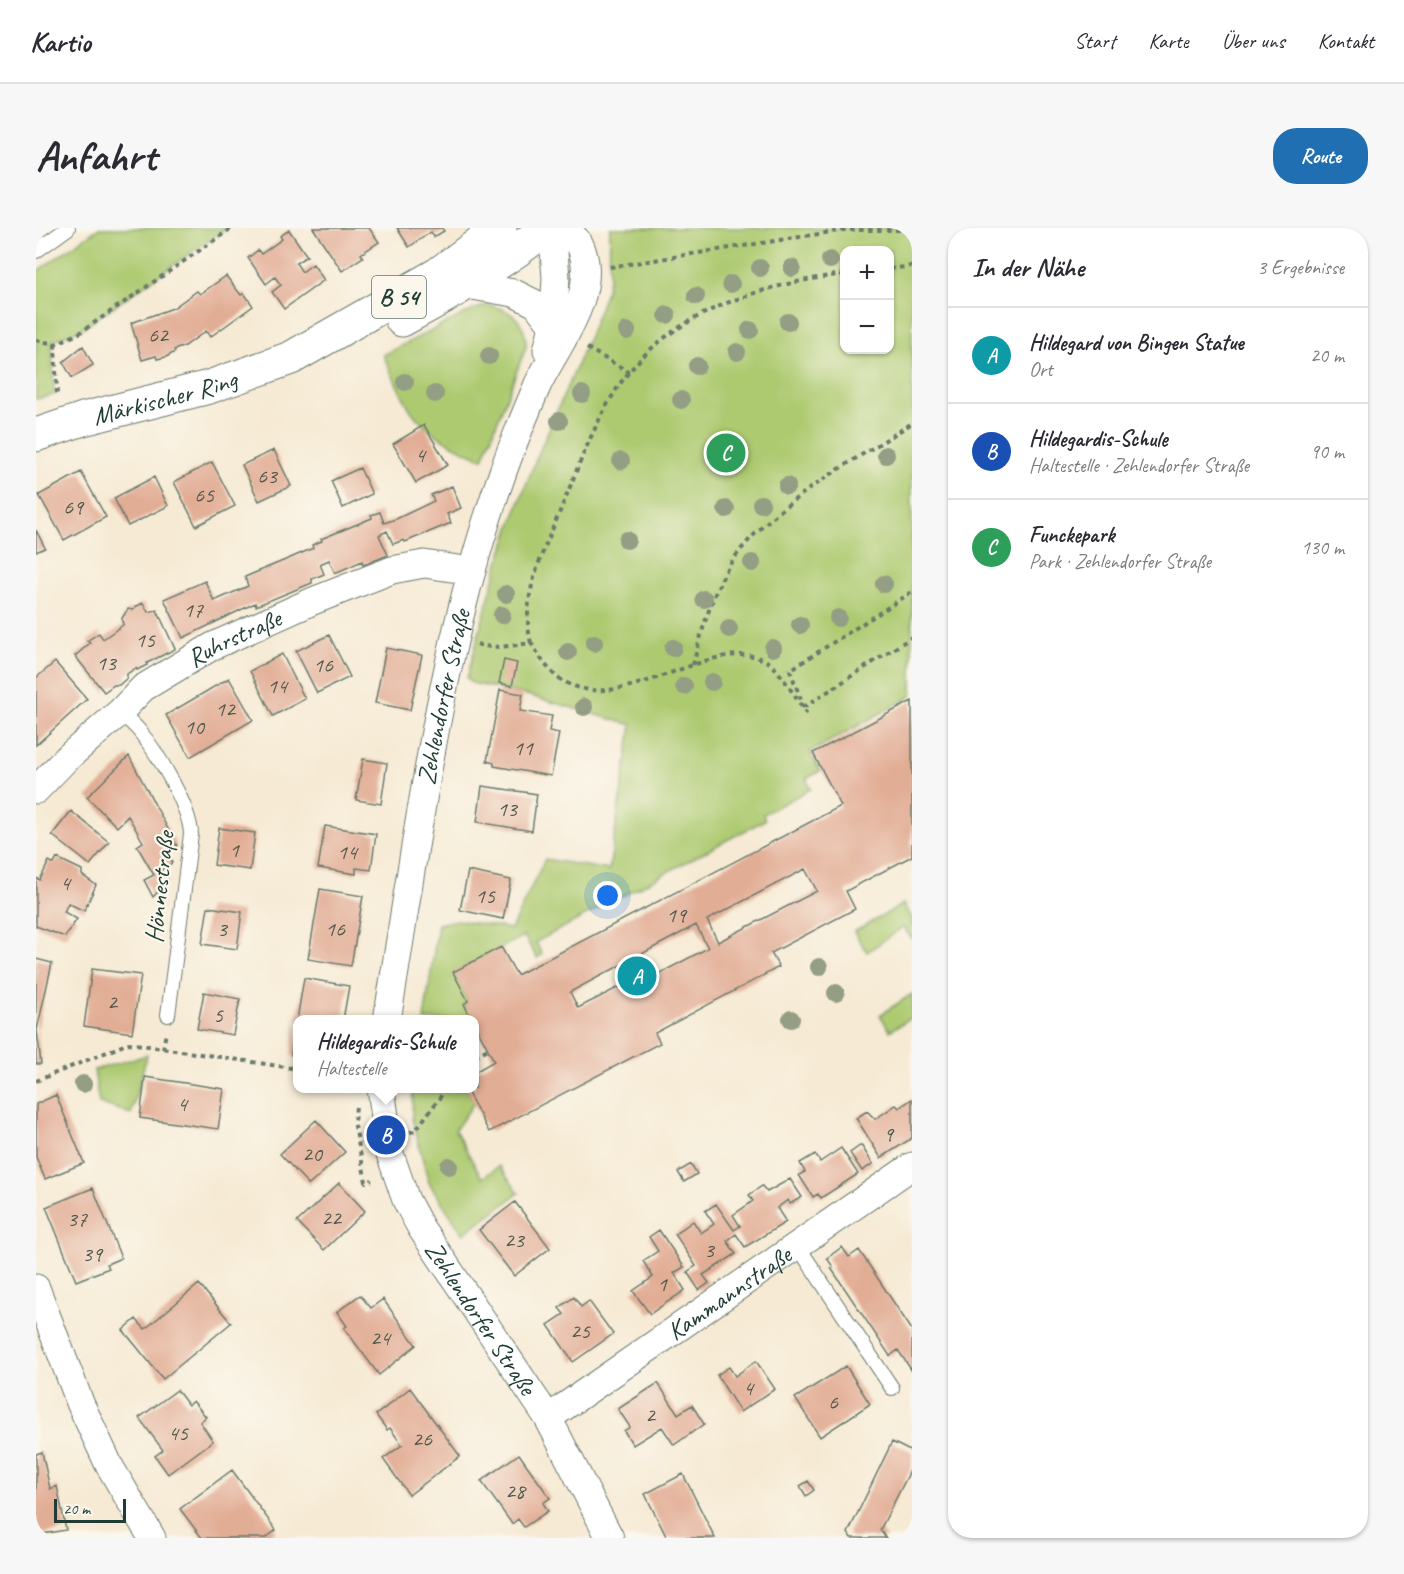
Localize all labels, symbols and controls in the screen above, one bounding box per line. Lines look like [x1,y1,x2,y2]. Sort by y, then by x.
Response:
text: Kartio [30,24,91,59]
text: Start [1074,28,1115,54]
text: Karte [1148,28,1189,54]
text: Über uns [1222,28,1285,54]
text: Kontakt [1318,28,1374,54]
button: Route [1273,128,1368,184]
text: Anfahrt [36,130,156,183]
map controls [840,246,894,354]
button: + [840,246,894,300]
text: In der Nähe [972,251,1084,284]
text: 3 Ergebnisse [1257,255,1344,280]
road number: B 54 [372,276,426,318]
button: − [840,300,894,354]
house number: 62 [148,321,170,349]
text: Hildegard von Bingen Statue [1029,329,1244,357]
text: A [986,343,997,368]
text: 20 m [1310,343,1344,368]
text: Ort [1029,357,1053,382]
street label: Märkischer Ring [89,362,243,433]
text: Hildegardis-Schule [1029,425,1168,453]
pin: C [706,430,746,476]
text: B [986,439,997,464]
text: 90 m [1310,439,1344,464]
house number: 4 [415,441,427,469]
text: Haltestelle · Zehlendorfer Straße [1029,453,1249,478]
house number: 63 [257,462,279,490]
house number: 65 [194,481,215,509]
house number: 69 [63,493,85,521]
text: Funckepark [1029,521,1114,549]
text: C [987,535,996,560]
text: 130 m [1301,535,1344,560]
text: Park · Zehlendorfer Straße [1029,549,1211,574]
house number: 17 [183,596,204,624]
street label: Ruhrstraße [181,601,288,675]
street label: Zehlendorfer Straße [410,604,479,787]
house number: 15 [135,626,156,654]
house number: 13 [96,649,118,677]
house number: 16 [313,651,334,679]
house number: 14 [267,672,289,700]
house number: 12 [215,695,237,723]
house number: 10 [184,713,206,741]
house number: 11 [513,734,534,762]
house number: 13 [497,795,519,823]
street label: Hönnestraße [137,827,182,944]
house number: 1 [229,836,240,864]
house number: 14 [337,838,359,866]
house number: 4 [60,869,72,897]
your location [593,881,622,910]
house number: 15 [475,882,496,910]
house number: 19 [666,901,688,929]
house number: 3 [217,915,229,943]
house number: 16 [325,915,346,943]
pin: A [618,954,656,999]
house number: 2 [107,988,119,1016]
house number: 5 [213,1001,224,1029]
popup [293,1015,479,1093]
text: Hildegardis-Schule [317,1028,455,1056]
text: Haltestelle [317,1056,386,1081]
house number: 4 [177,1090,189,1118]
pin: B [366,1112,406,1158]
house number: 9 [883,1120,895,1148]
house number: 20 [302,1140,324,1168]
house number: 22 [321,1204,343,1232]
house number: 37 [67,1205,88,1233]
house number: 23 [504,1226,526,1254]
street label: Zehlendorfer Straße [417,1235,545,1403]
house number: 3 [704,1236,716,1264]
street label: Kammannstraße [661,1237,800,1348]
house number: 39 [82,1240,104,1268]
house number: 1 [657,1270,668,1298]
house number: 25 [570,1317,591,1345]
house number: 24 [370,1324,392,1352]
house number: 4 [743,1374,755,1402]
house number: 6 [828,1388,839,1416]
house number: 2 [645,1401,657,1429]
house number: 45 [168,1419,189,1447]
house number: 26 [412,1425,433,1453]
house number: 28 [505,1477,527,1505]
scale bar [54,1496,126,1524]
text: 20 m [63,1499,90,1519]

